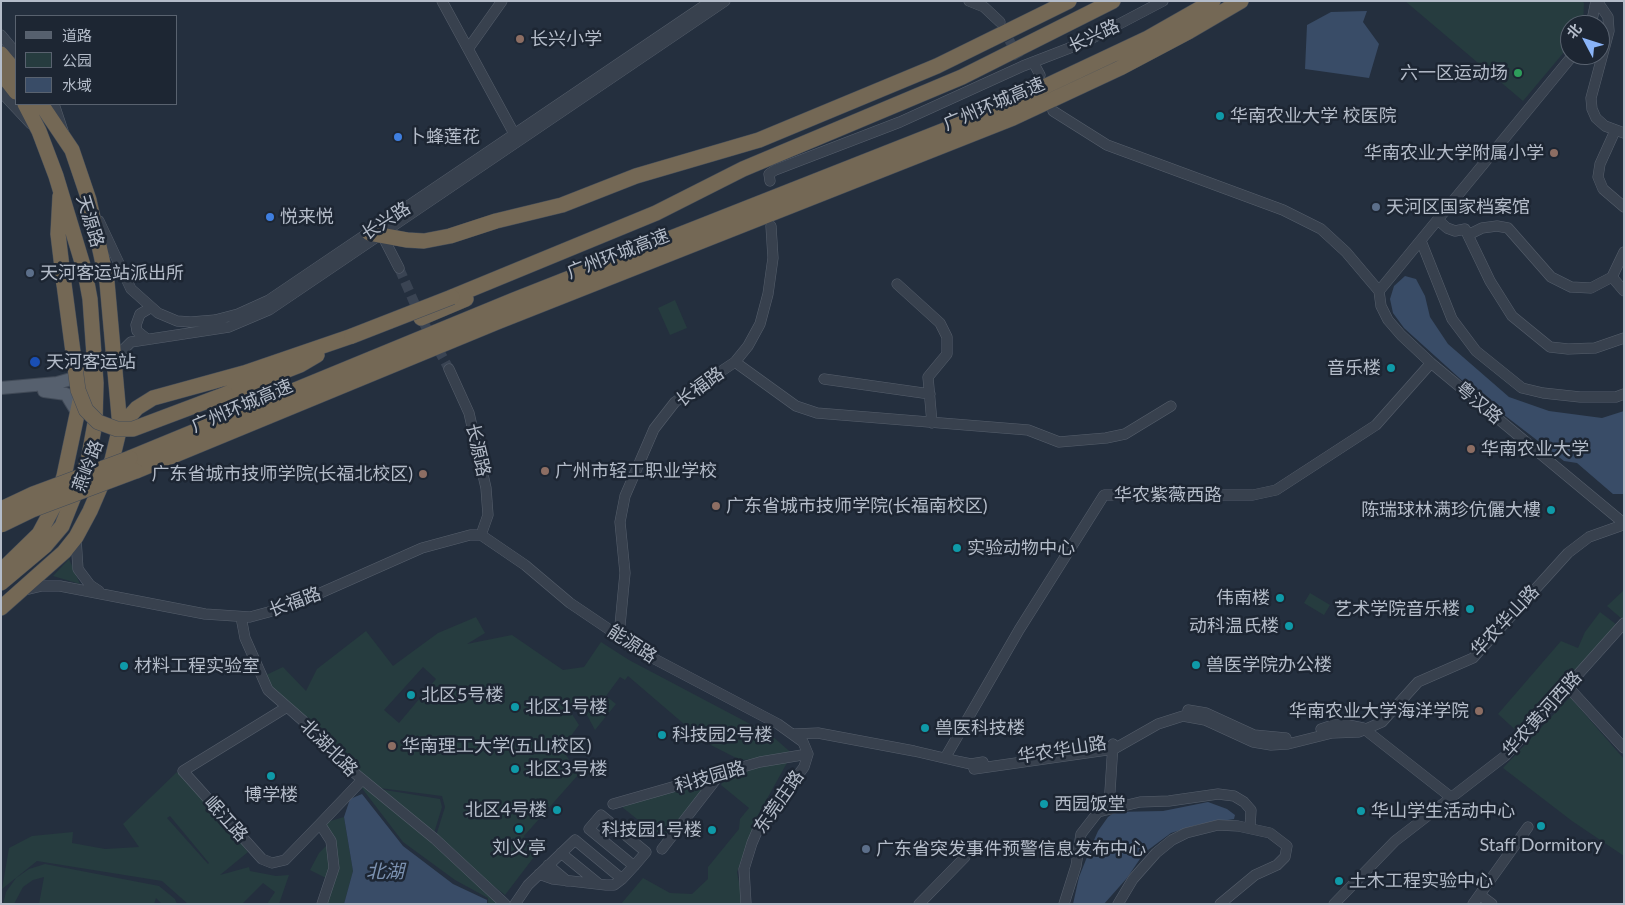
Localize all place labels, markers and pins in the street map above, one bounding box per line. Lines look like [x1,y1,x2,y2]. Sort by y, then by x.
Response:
place label: 长兴小学 [530,28,602,50]
marker: 长兴小学 [514,33,526,45]
place label: 六一区运动场 [1400,62,1508,84]
marker: 六一区运动场 [1512,67,1524,79]
place label: 华南农业大学 校医院 [1230,105,1397,127]
marker: 华南农业大学 校医院 [1214,110,1226,122]
place label: 卜蜂莲花 [408,126,480,148]
marker: 卜蜂莲花 [392,131,404,143]
place label: 华南农业大学附属小学 [1364,142,1544,164]
marker: 华南农业大学附属小学 [1548,147,1560,159]
place label: 天河区国家档案馆 [1386,196,1530,218]
marker: 天河区国家档案馆 [1370,201,1382,213]
place label: 悦来悦 [280,206,334,228]
marker: 悦来悦 [264,211,276,223]
place label: 天河客运站派出所 [40,262,184,284]
marker: 天河客运站派出所 [24,267,36,279]
place label: 天河客运站 [46,351,136,373]
marker: 天河客运站 [28,355,42,369]
place label: 音乐楼 [1327,357,1381,379]
marker: 音乐楼 [1385,362,1397,374]
place label: 华南农业大学 [1481,438,1589,460]
marker: 华南农业大学 [1465,443,1477,455]
place label: 广州市轻工职业学校 [555,460,717,482]
place label: 广东省城市技师学院(长福北校区) [151,463,413,485]
marker: 广州市轻工职业学校 [539,465,551,477]
marker: 广东省城市技师学院(长福北校区) [417,468,429,480]
place label: 广东省城市技师学院(长福南校区) [726,495,988,517]
place label: 陈瑞球林满珍伉儷大樓 [1361,499,1541,521]
marker: 广东省城市技师学院(长福南校区) [710,500,722,512]
marker: 陈瑞球林满珍伉儷大樓 [1545,504,1557,516]
place label: 实验动物中心 [967,537,1075,559]
marker: 实验动物中心 [951,542,963,554]
place label: 伟南楼 [1216,587,1270,609]
marker: 伟南楼 [1274,592,1286,604]
place label: 艺术学院音乐楼 [1334,598,1460,620]
marker: 艺术学院音乐楼 [1464,603,1476,615]
place label: 动科温氏楼 [1189,615,1279,637]
marker: 动科温氏楼 [1283,620,1295,632]
place label: 兽医学院办公楼 [1206,654,1332,676]
place label: 材料工程实验室 [134,655,260,677]
marker: 兽医学院办公楼 [1190,659,1202,671]
marker: 材料工程实验室 [118,660,130,672]
place label: 北区5号楼 [421,684,503,706]
marker: 北区5号楼 [405,689,417,701]
place label: 北区1号楼 [525,696,607,718]
place label: 华南农业大学海洋学院 [1289,700,1469,722]
marker: 北区1号楼 [509,701,521,713]
marker: 华南农业大学海洋学院 [1473,705,1485,717]
place label: 兽医科技楼 [935,717,1025,739]
marker: 兽医科技楼 [919,722,931,734]
place label: 科技园2号楼 [672,724,772,746]
marker: 科技园2号楼 [656,729,668,741]
place label: 华南理工大学(五山校区) [402,735,592,757]
marker: 华南理工大学(五山校区) [386,740,398,752]
place label: 北区3号楼 [525,758,607,780]
marker: 北区3号楼 [509,763,521,775]
marker: 博学楼 [265,770,277,782]
place label: 博学楼 [244,784,298,806]
place label: 西园饭堂 [1054,793,1126,815]
marker: 西园饭堂 [1038,798,1050,810]
place label: 北区4号楼 [465,799,547,821]
place label: 华山学生活动中心 [1371,800,1515,822]
marker: 北区4号楼 [551,804,563,816]
marker: 华山学生活动中心 [1355,805,1367,817]
place label: 科技园1号楼 [602,819,702,841]
marker: Staff Dormitory [1535,820,1547,832]
marker: 刘义亭 [513,823,525,835]
marker: 科技园1号楼 [706,824,718,836]
place label: Staff Dormitory [1479,834,1603,856]
place label: 刘义亭 [492,837,546,859]
place label: 广东省突发事件预警信息发布中心 [876,838,1146,860]
marker: 广东省突发事件预警信息发布中心 [860,843,872,855]
place label: 土木工程实验中心 [1349,870,1493,892]
marker: 土木工程实验中心 [1333,875,1345,887]

